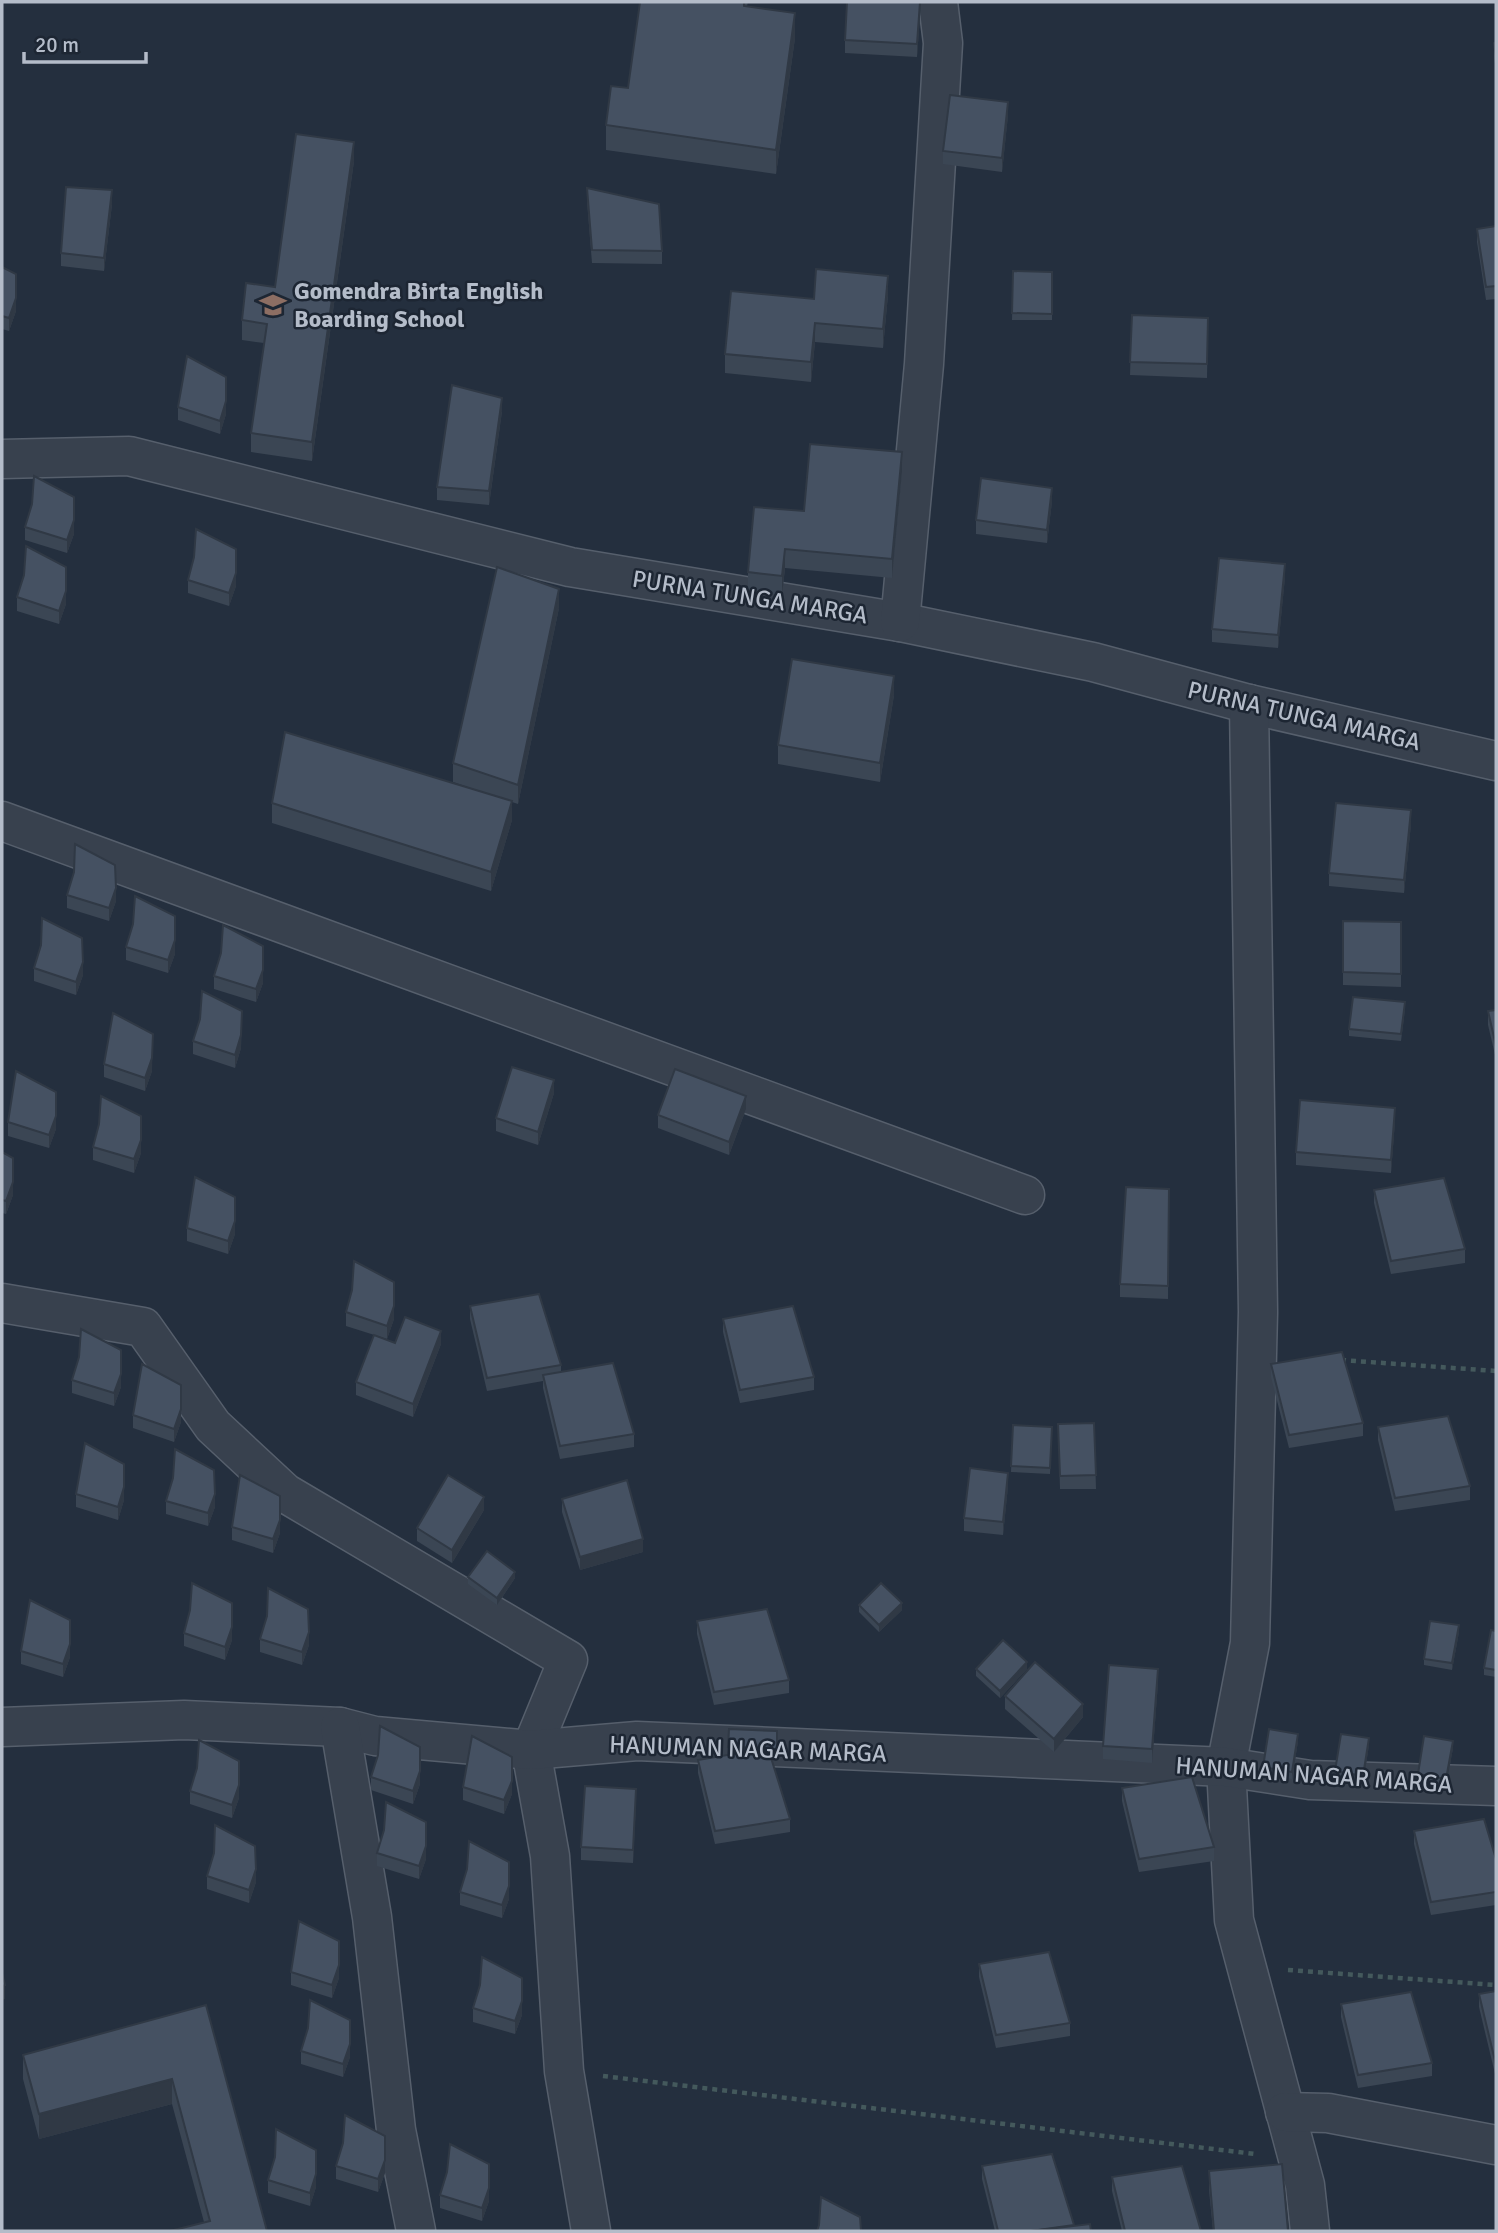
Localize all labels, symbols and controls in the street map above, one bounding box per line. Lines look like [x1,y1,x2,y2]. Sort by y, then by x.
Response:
scale bar [24,21,147,65]
text: 20 m [35,32,79,58]
place label: Gomendra Birta English Boarding School [294,276,543,334]
school or university icon: Gomendra Birta English Boarding School [258,290,288,320]
street label: PURNA TUNGA MARGA [630,564,870,630]
street label: PURNA TUNGA MARGA [1185,675,1424,757]
street label: HANUMAN NAGAR MARGA [609,1729,888,1769]
street label: HANUMAN NAGAR MARGA [1175,1750,1454,1800]

